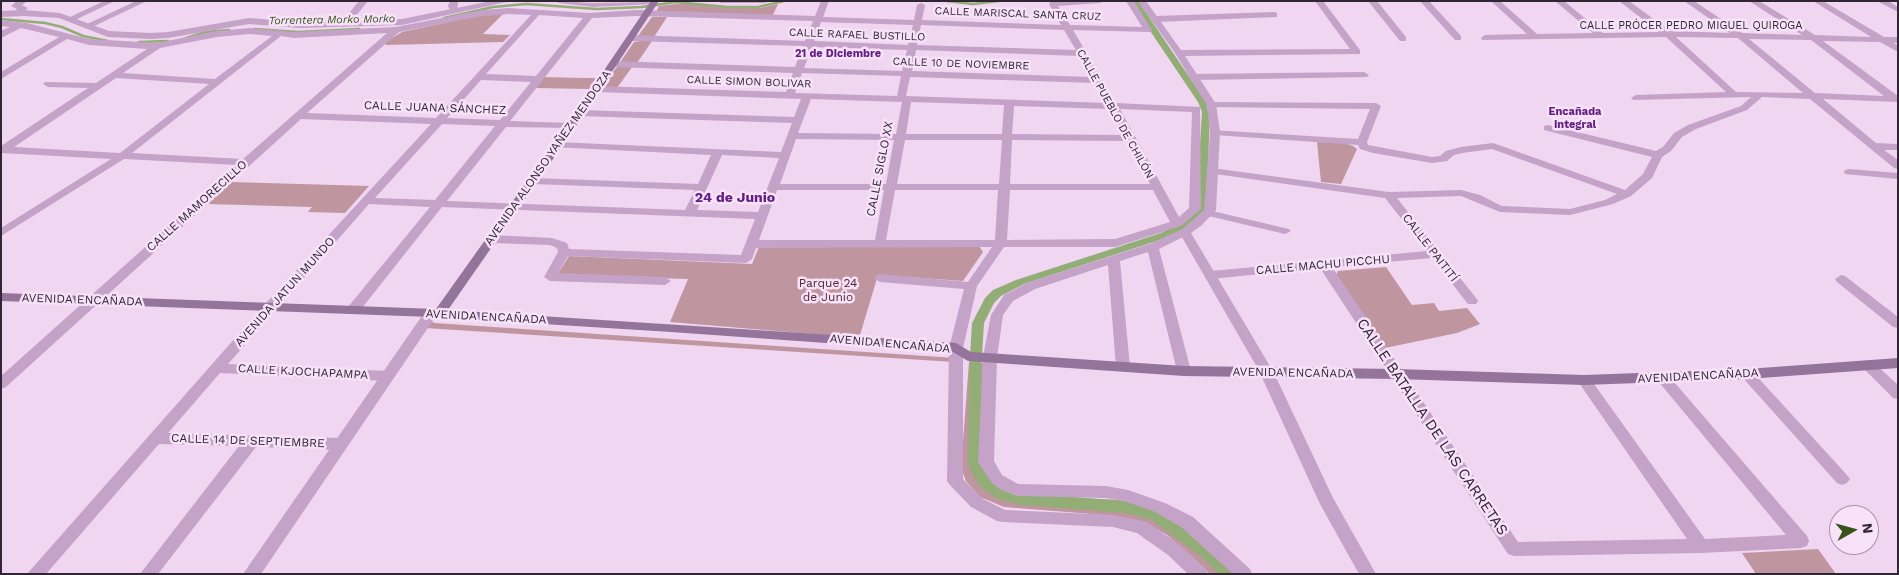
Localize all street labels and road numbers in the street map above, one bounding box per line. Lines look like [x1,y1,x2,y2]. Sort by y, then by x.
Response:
street label: CALLE MARISCAL SANTA CRUZ [934,4,1102,24]
street label: CALLE PRÓCER PEDRO MIGUEL QUIROGA [1579,19,1803,33]
street label: CALLE RAFAEL BUSTILLO [789,26,925,44]
street label: CALLE PUEBLO DE CHILÓN [1074,47,1156,181]
street label: CALLE 10 DE NOVIEMBRE [892,55,1030,73]
street label: AVENIDA ALONSO YAÑEZ MENDOZA [482,68,614,248]
street label: CALLE SIMON BOLIVAR [686,73,812,91]
street label: CALLE JUANA SÁNCHEZ [364,98,506,118]
street label: CALLE SIGLO XX [864,120,896,218]
street label: CALLE MAMORECILLO [144,157,250,255]
street label: CALLE PAITITÍ [1399,211,1461,285]
street label: AVENIDA JATUN MUNDO [232,234,338,350]
street label: CALLE MACHU PICCHU [1255,252,1391,278]
street label: AVENIDA ENCAÑADA [21,291,143,309]
street label: AVENIDA ENCAÑADA [425,307,547,327]
street label: CALLE BATALLA DE LAS CARRETAS [1353,315,1511,539]
street label: AVENIDA ENCAÑADA [829,332,951,356]
street label: CALLE KJOCHAPAMPA [237,361,369,383]
street label: AVENIDA ENCAÑADA [1232,365,1354,381]
street label: AVENIDA ENCAÑADA [1637,366,1759,386]
street label: CALLE 14 DE SEPTIEMBRE [171,431,325,451]

